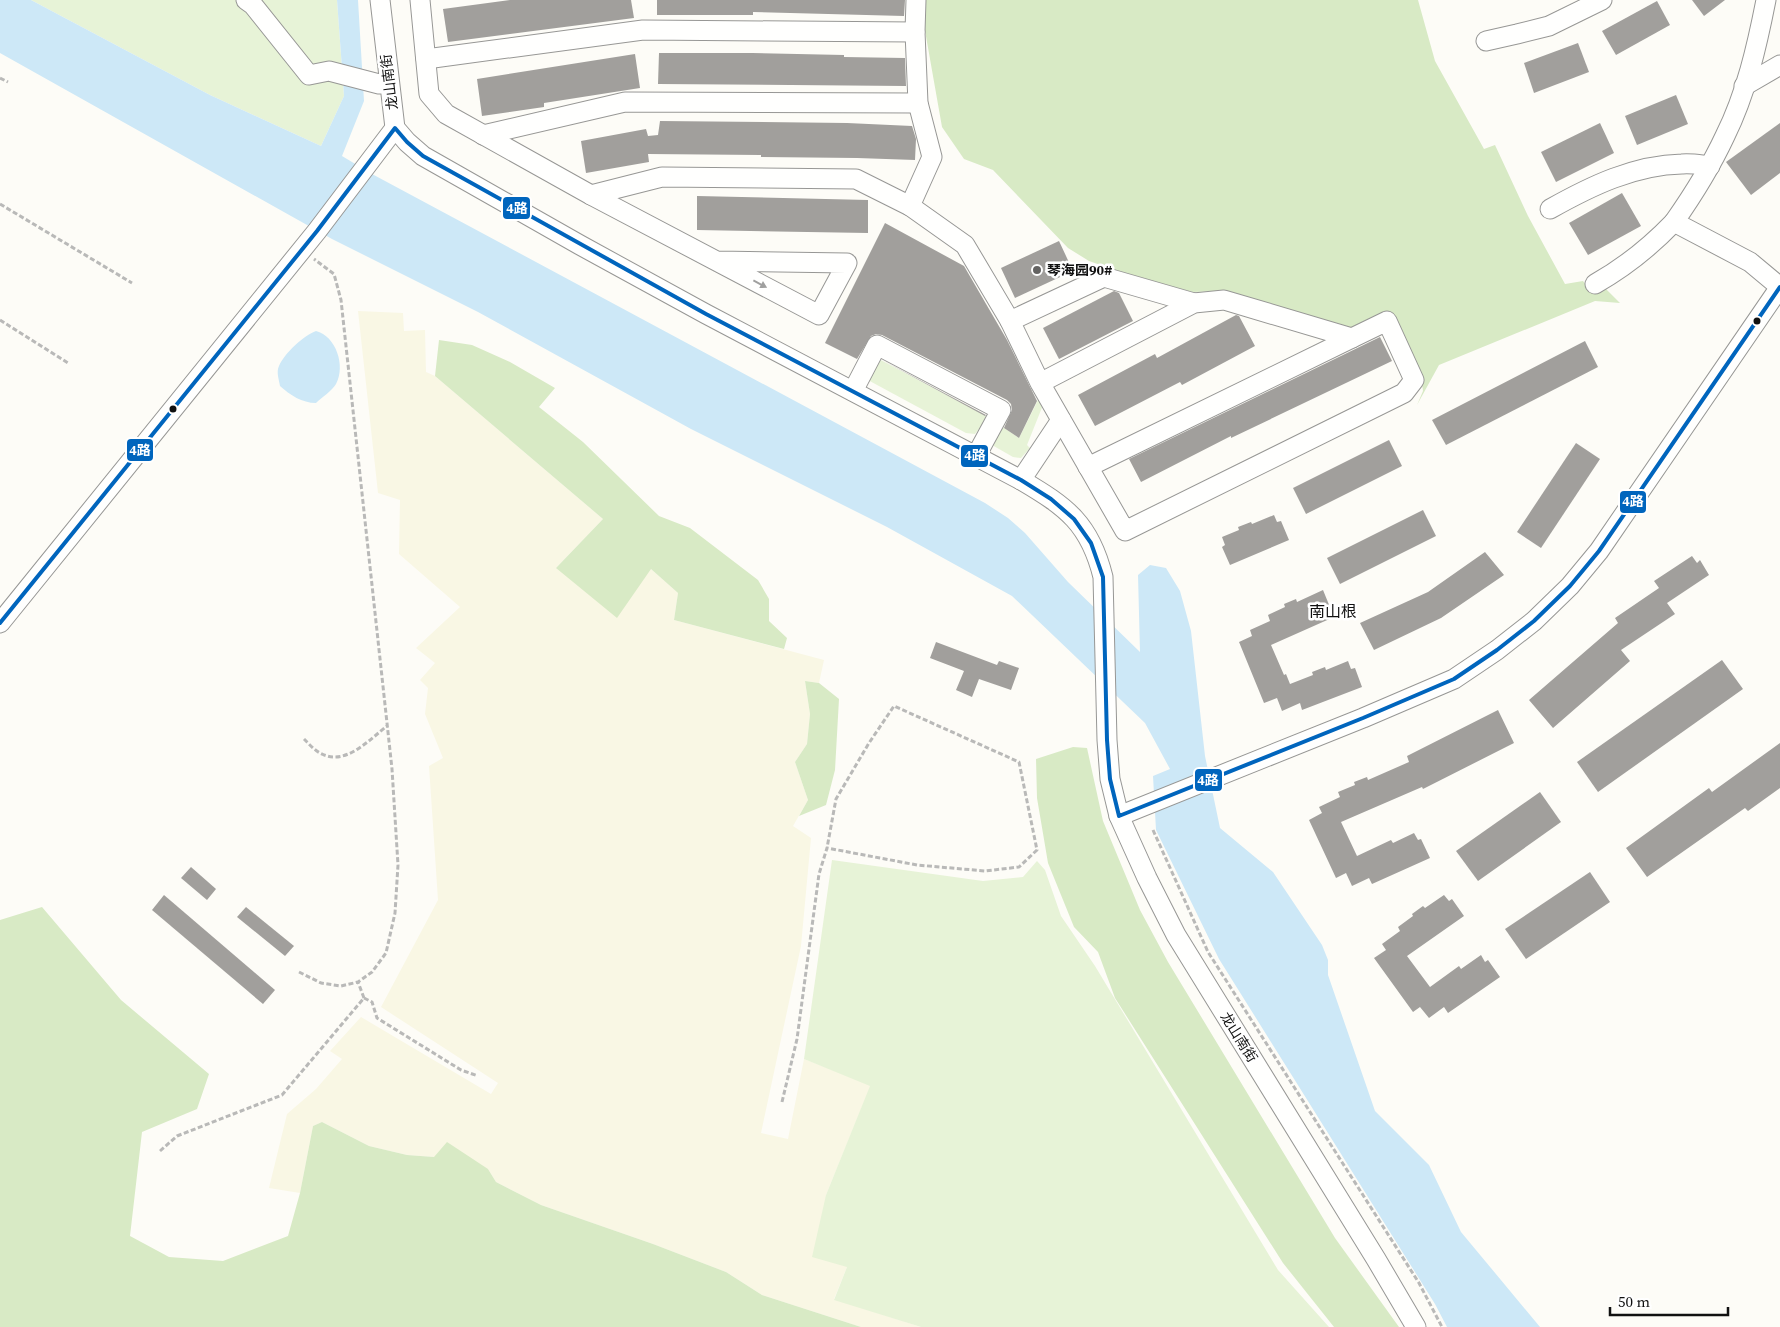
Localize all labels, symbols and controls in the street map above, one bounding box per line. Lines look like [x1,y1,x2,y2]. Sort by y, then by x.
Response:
street label: 龙山南街 [376,53,402,111]
line badge: 4路 [502,196,531,220]
text: 4路 [506,198,528,218]
place label: 琴海园90# [1047,260,1112,280]
marker: 琴海园90# [1031,264,1043,276]
one-way arrow [753,280,768,288]
unlabelled marker [1752,316,1762,326]
unlabelled marker [168,404,178,414]
line badge: 4路 [126,438,154,462]
text: 4路 [129,440,151,460]
line badge: 4路 [960,444,989,468]
text: 4路 [964,445,986,465]
line badge: 4路 [1619,490,1647,514]
text: 4路 [1622,491,1644,511]
district label: 南山根 [1309,600,1357,622]
line badge: 4路 [1194,768,1223,792]
text: 4路 [1197,770,1219,790]
street label: 龙山南街 [1216,1008,1262,1066]
scale bar [1610,1284,1728,1316]
text: 50 m [1618,1291,1650,1312]

